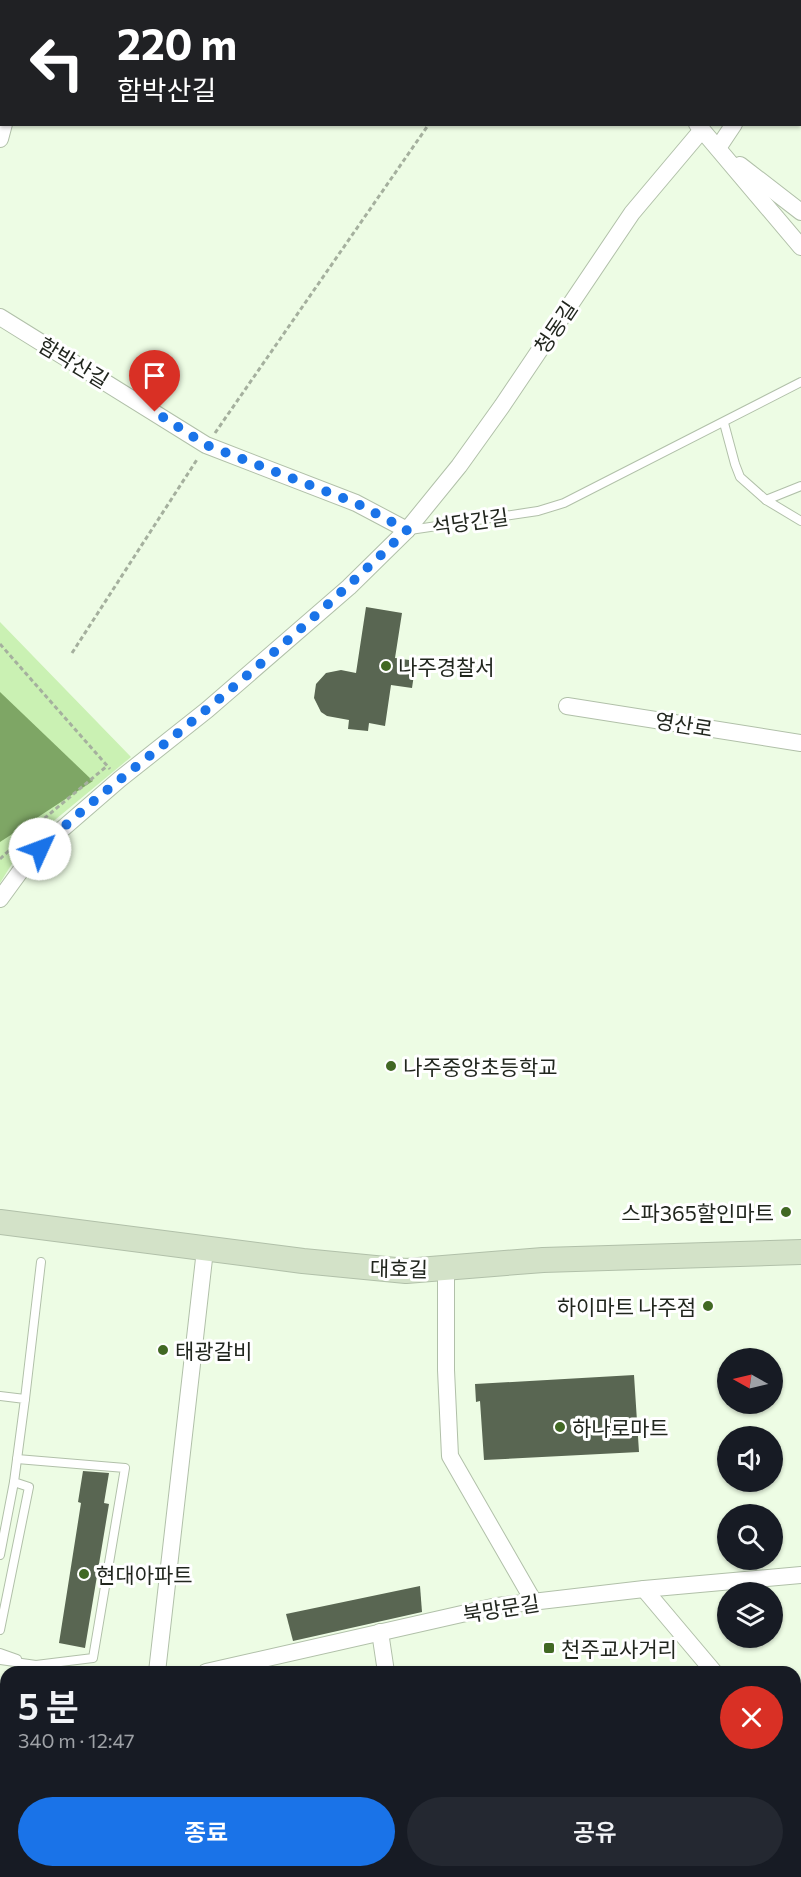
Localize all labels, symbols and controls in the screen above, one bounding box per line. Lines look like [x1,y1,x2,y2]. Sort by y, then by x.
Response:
text: 220 m [117,17,237,69]
icon: left [18,24,96,102]
text: 함박산길 [117,73,216,106]
street label: 청동길 [528,296,582,358]
street label: 함박산길 [34,331,114,393]
pin [129,350,180,412]
icon: arrive [138,359,171,392]
street label: 석당간길 [430,503,510,539]
place label: 나주경찰서 [398,654,495,679]
marker: 나주경찰서 [379,659,393,673]
street label: 영산로 [653,707,715,741]
position arrow [8,817,72,881]
place label: 나주중앙초등학교 [403,1054,558,1079]
marker: 나주중앙초등학교 [384,1059,398,1073]
place label: 스파365할인마트 [621,1200,774,1225]
marker: 스파365할인마트 [779,1205,793,1219]
street label: 대호길 [370,1255,428,1281]
place label: 하이마트 나주점 [557,1294,696,1319]
marker: 하이마트 나주점 [701,1299,715,1313]
place label: 태광갈비 [175,1338,252,1363]
marker: 태광갈비 [156,1343,170,1357]
north arrow [717,1348,783,1414]
map controls [717,1348,783,1648]
place label: 하나로마트 [572,1415,669,1440]
marker: 하나로마트 [553,1420,567,1434]
button: sound [717,1426,783,1492]
button: search [717,1504,783,1570]
place label: 현대아파트 [96,1562,193,1587]
marker: 현대아파트 [77,1567,91,1581]
button: layers [717,1582,783,1648]
street label: 북망문길 [461,1590,541,1626]
place label: 천주교사거리 [561,1636,677,1661]
marker: 천주교사거리 [542,1641,556,1655]
text: 5 분 [18,1683,79,1727]
button: close [720,1686,783,1749]
text: 340 m · 12:47 [18,1728,135,1752]
button: 종료 [18,1797,395,1866]
button: 공유 [407,1797,783,1866]

